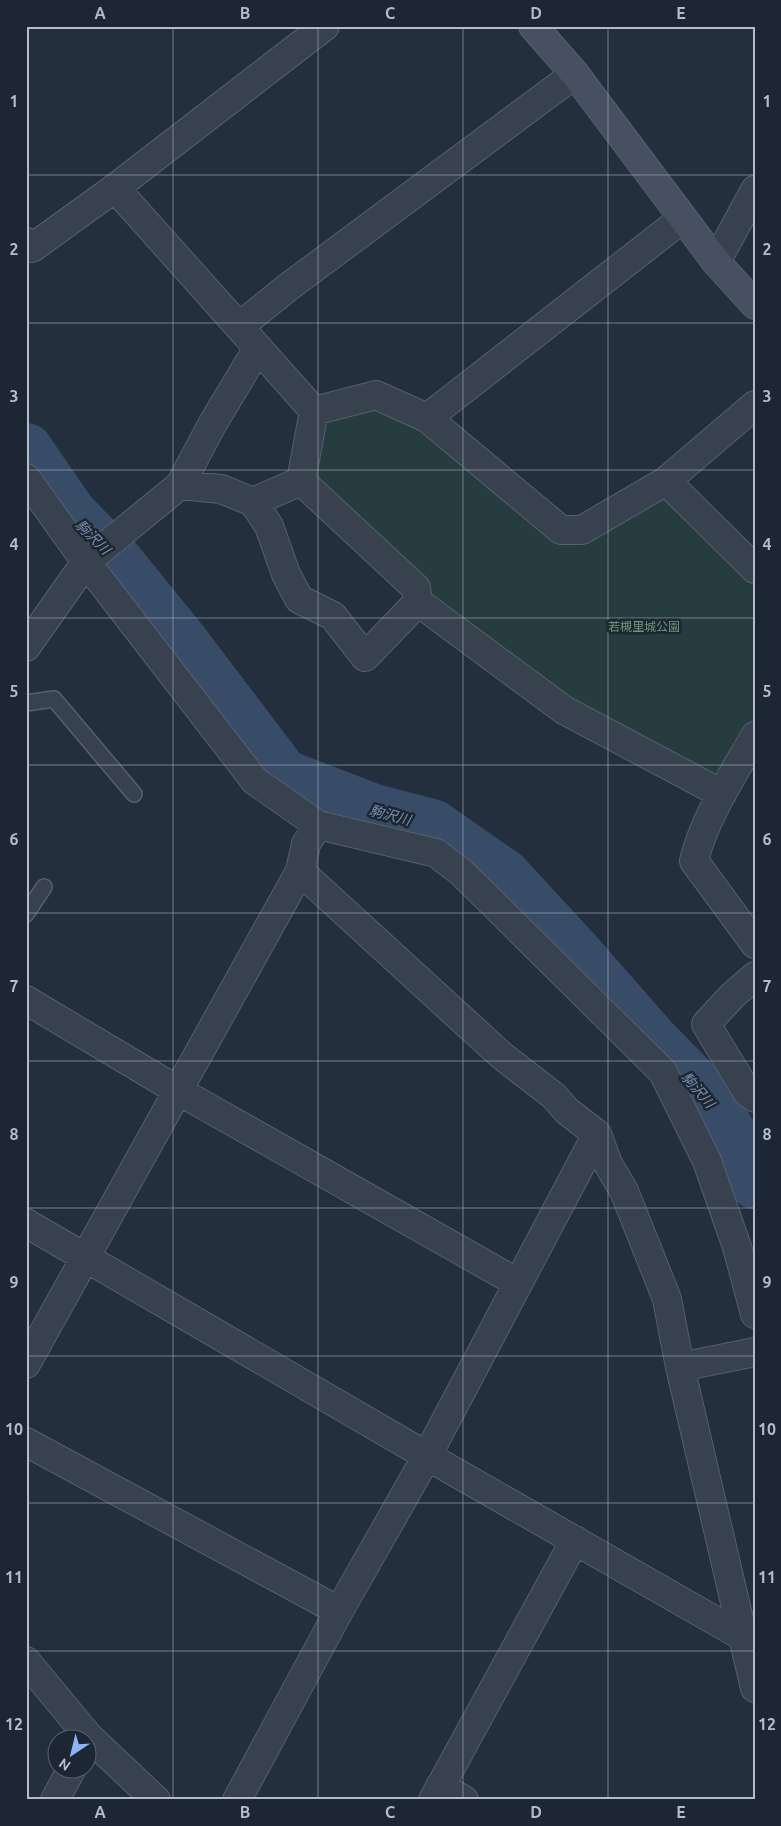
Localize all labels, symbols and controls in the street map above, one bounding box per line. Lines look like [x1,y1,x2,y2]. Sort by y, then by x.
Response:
text: A [94,4,106,22]
text: B [240,4,250,22]
text: C [385,4,395,22]
text: D [530,4,542,22]
text: E [676,4,686,22]
text: 1 [9,92,19,110]
text: 1 [762,92,772,110]
text: 2 [9,240,19,258]
text: 2 [762,240,772,258]
text: 3 [9,387,19,405]
text: 3 [762,387,772,405]
water label: 駒沢川 [72,516,115,559]
text: 4 [9,535,19,553]
text: 4 [762,535,772,553]
park label: 若槻里城公園 [608,620,680,633]
text: 5 [9,682,19,700]
text: 5 [762,682,772,700]
water label: 駒沢川 [368,802,414,829]
text: 6 [9,830,19,848]
text: 6 [762,830,772,848]
text: 7 [9,977,19,995]
text: 7 [762,977,772,995]
water label: 駒沢川 [678,1069,719,1113]
text: 8 [9,1125,19,1143]
text: 8 [762,1125,772,1143]
text: 9 [9,1273,19,1291]
text: 9 [762,1273,772,1291]
text: 10 [5,1420,23,1438]
text: 10 [758,1420,776,1438]
text: 11 [5,1568,23,1586]
text: 11 [758,1568,776,1586]
text: 12 [5,1715,23,1733]
text: 12 [758,1715,776,1733]
north arrow [48,1728,98,1778]
text: N [56,1755,73,1774]
text: A [94,1803,106,1821]
text: B [240,1803,250,1821]
text: C [385,1803,395,1821]
text: D [530,1803,542,1821]
text: E [676,1803,686,1821]

